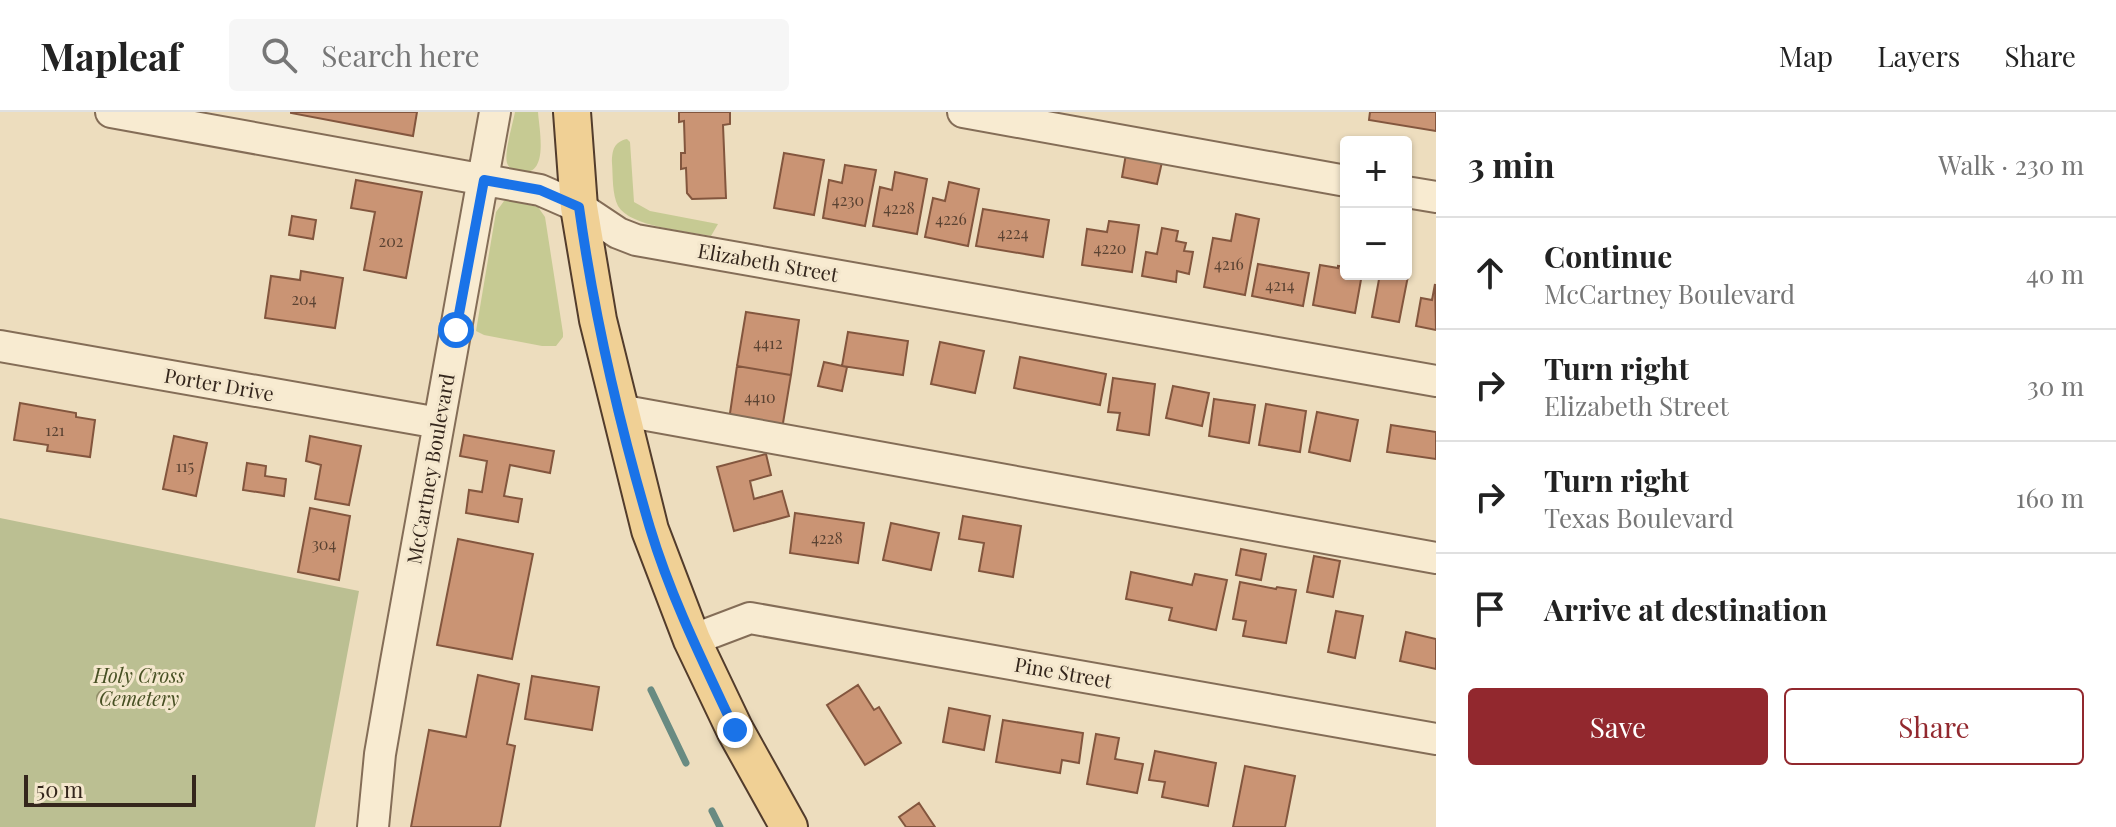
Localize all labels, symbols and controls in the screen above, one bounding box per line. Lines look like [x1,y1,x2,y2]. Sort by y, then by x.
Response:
search box [229,19,789,91]
text: Mapleaf [40,30,181,81]
icon: search [257,33,301,77]
text: Search here [321,35,480,75]
text: Map [1779,37,1833,74]
text: Layers [1877,37,1960,74]
text: Share [2004,37,2076,74]
map controls [1340,136,1412,280]
button: + [1340,136,1412,208]
text: 3 min [1468,141,1555,187]
text: Walk · 230 m [1938,147,2084,182]
house number: 4230 [832,189,864,210]
house number: 4228 [883,197,915,218]
house number: 4226 [935,208,967,229]
button: − [1340,208,1412,280]
house number: 4224 [997,222,1029,243]
house number: 202 [379,230,403,251]
street label: Elizabeth Street [696,236,842,287]
text: Continue [1544,236,1672,276]
house number: 4220 [1094,237,1126,258]
icon: ahead [1468,251,1512,295]
house number: 4216 [1214,253,1244,274]
text: 40 m [2026,256,2084,291]
house number: 4214 [1265,274,1295,295]
text: McCartney Boulevard [1544,276,1795,311]
house number: 204 [291,288,317,309]
route start [438,312,474,348]
house number: 4412 [753,332,783,353]
text: Turn right [1544,348,1689,388]
street label: Porter Drive [162,361,276,406]
icon: right [1468,363,1512,407]
text: 30 m [2027,368,2084,403]
street label: McCartney Boulevard [399,371,460,566]
house number: 4410 [744,386,776,407]
text: Elizabeth Street [1544,388,1729,423]
house number: 121 [45,419,65,440]
house number: 115 [176,455,194,476]
text: Turn right [1544,460,1689,500]
icon: right [1468,475,1512,519]
text: 160 m [2016,480,2084,515]
text: Texas Boulevard [1544,500,1734,535]
house number: 4228 [811,527,843,548]
house number: 304 [312,533,336,554]
icon: arrive [1468,587,1512,631]
text: Arrive at destination [1544,589,1827,629]
street label: Pine Street [1013,650,1115,694]
park label: Holy Cross Cemetery [92,661,185,711]
button: Save [1468,688,1768,765]
button: Share [1784,688,2084,765]
route end [717,712,753,748]
scale bar [24,771,196,807]
text: 50 m [36,774,83,804]

